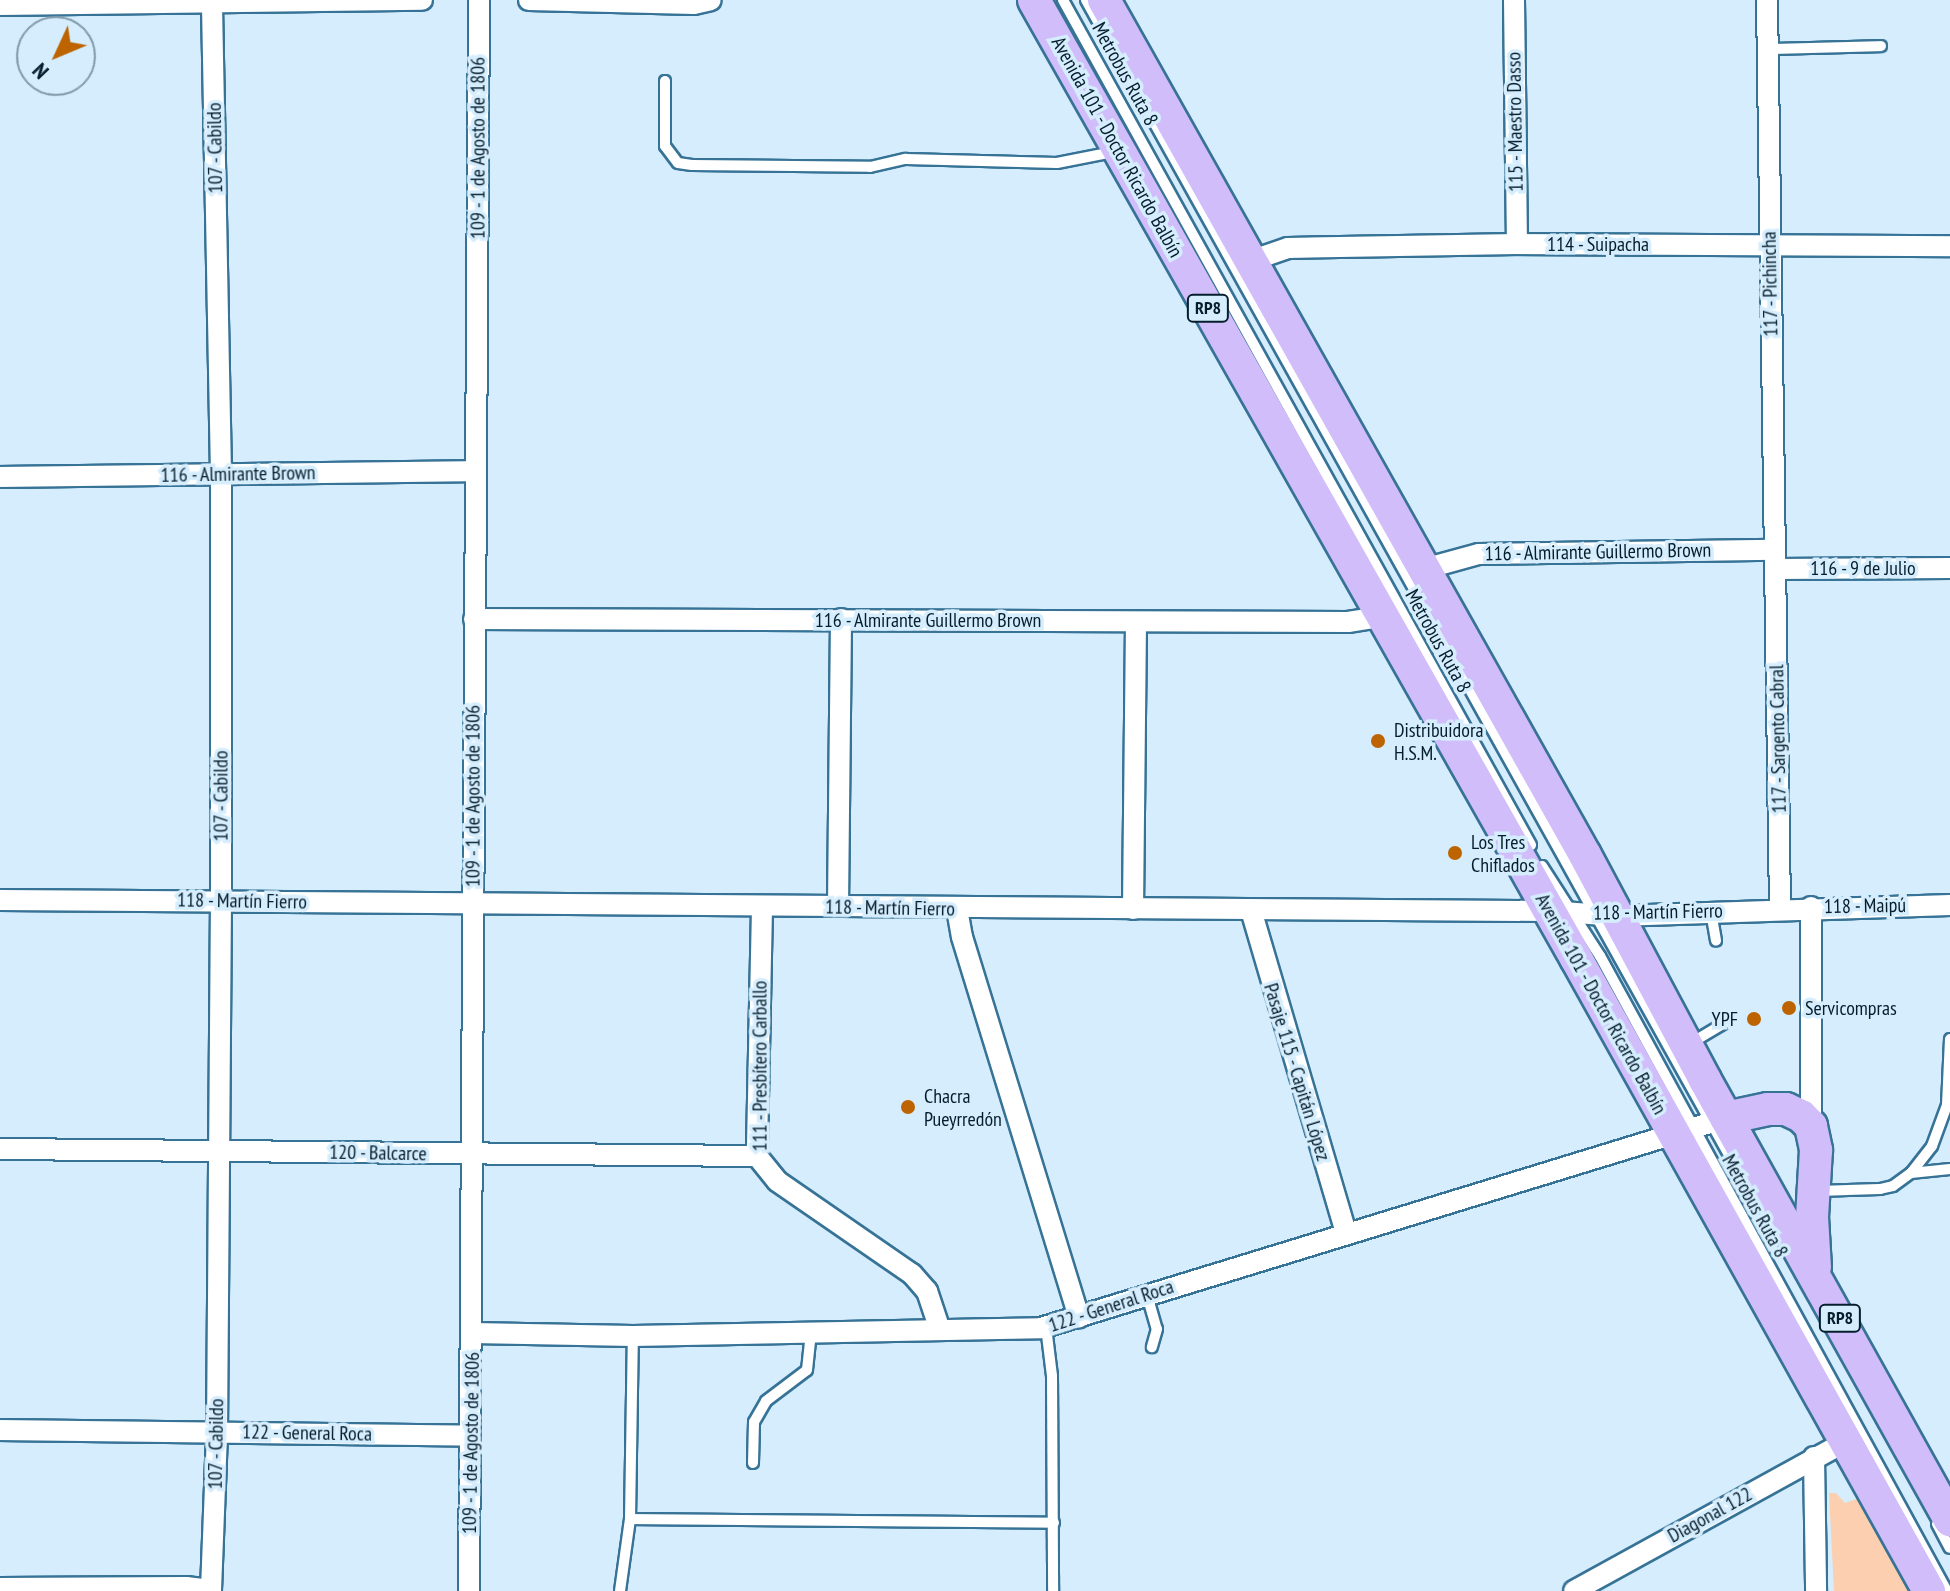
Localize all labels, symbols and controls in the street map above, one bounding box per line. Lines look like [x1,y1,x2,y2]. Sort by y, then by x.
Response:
north arrow [16,16,96,96]
street label: Metrobus Ruta 8 [1087,18,1163,130]
street label: Avenida 101 - Doctor Ricardo Balbín [1046,32,1188,262]
street label: 115 - Maestro Dasso [1502,51,1528,193]
street label: 109 - 1 de Agosto de 1806 [466,56,490,240]
text: N [26,57,54,85]
street label: 107 - Cabildo [202,101,228,195]
street label: 117 - Pichincha [1757,230,1783,338]
street label: 114 - Suipacha [1546,232,1650,256]
road number: RP8 [1186,294,1230,322]
street label: 116 - Almirante Brown [159,461,317,487]
street label: 116 - Almirante Guillermo Brown [1483,538,1713,566]
street label: 116 - 9 de Julio [1810,556,1916,580]
street label: Metrobus Ruta 8 [1400,585,1476,697]
street label: 116 - Almirante Guillermo Brown [814,608,1042,632]
street label: 117 - Sargento Cabral [1765,663,1791,815]
street label: 109 - 1 de Agosto de 1806 [461,704,485,888]
place label: Distribuidora H.S.M. [1394,718,1483,765]
marker: Distribuidora H.S.M. [1369,732,1387,750]
street label: 107 - Cabildo [209,749,233,843]
place label: Los Tres Chiflados [1471,830,1535,877]
marker: Los Tres Chiflados [1446,844,1464,862]
street label: 118 - Martín Fierro [176,888,308,914]
street label: Avenida 101 - Doctor Ricardo Balbín [1530,889,1672,1119]
street label: 118 - Maipú [1823,893,1907,919]
street label: 118 - Martín Fierro [824,895,956,921]
street label: 118 - Martín Fierro [1592,899,1724,925]
street label: 111 - Presbítero Carballo [748,980,772,1152]
street label: Pasaje 115 - Capitán López [1258,980,1336,1164]
place label: Servicompras [1805,996,1897,1020]
marker: Servicompras [1780,999,1798,1017]
place label: YPF [1712,1007,1738,1031]
marker: YPF [1745,1010,1763,1028]
place label: Chacra Pueyrredón [924,1084,1002,1131]
marker: Chacra Pueyrredón [899,1098,917,1116]
street label: 120 - Balcarce [328,1140,428,1166]
street label: Metrobus Ruta 8 [1717,1150,1793,1262]
street label: 122 - General Roca [1045,1274,1177,1338]
road number: RP8 [1818,1304,1862,1332]
street label: 109 - 1 de Agosto de 1806 [457,1351,485,1535]
street label: 107 - Cabildo [203,1397,229,1491]
street label: 122 - General Roca [241,1420,373,1446]
street label: Diagonal 122 [1664,1482,1756,1548]

